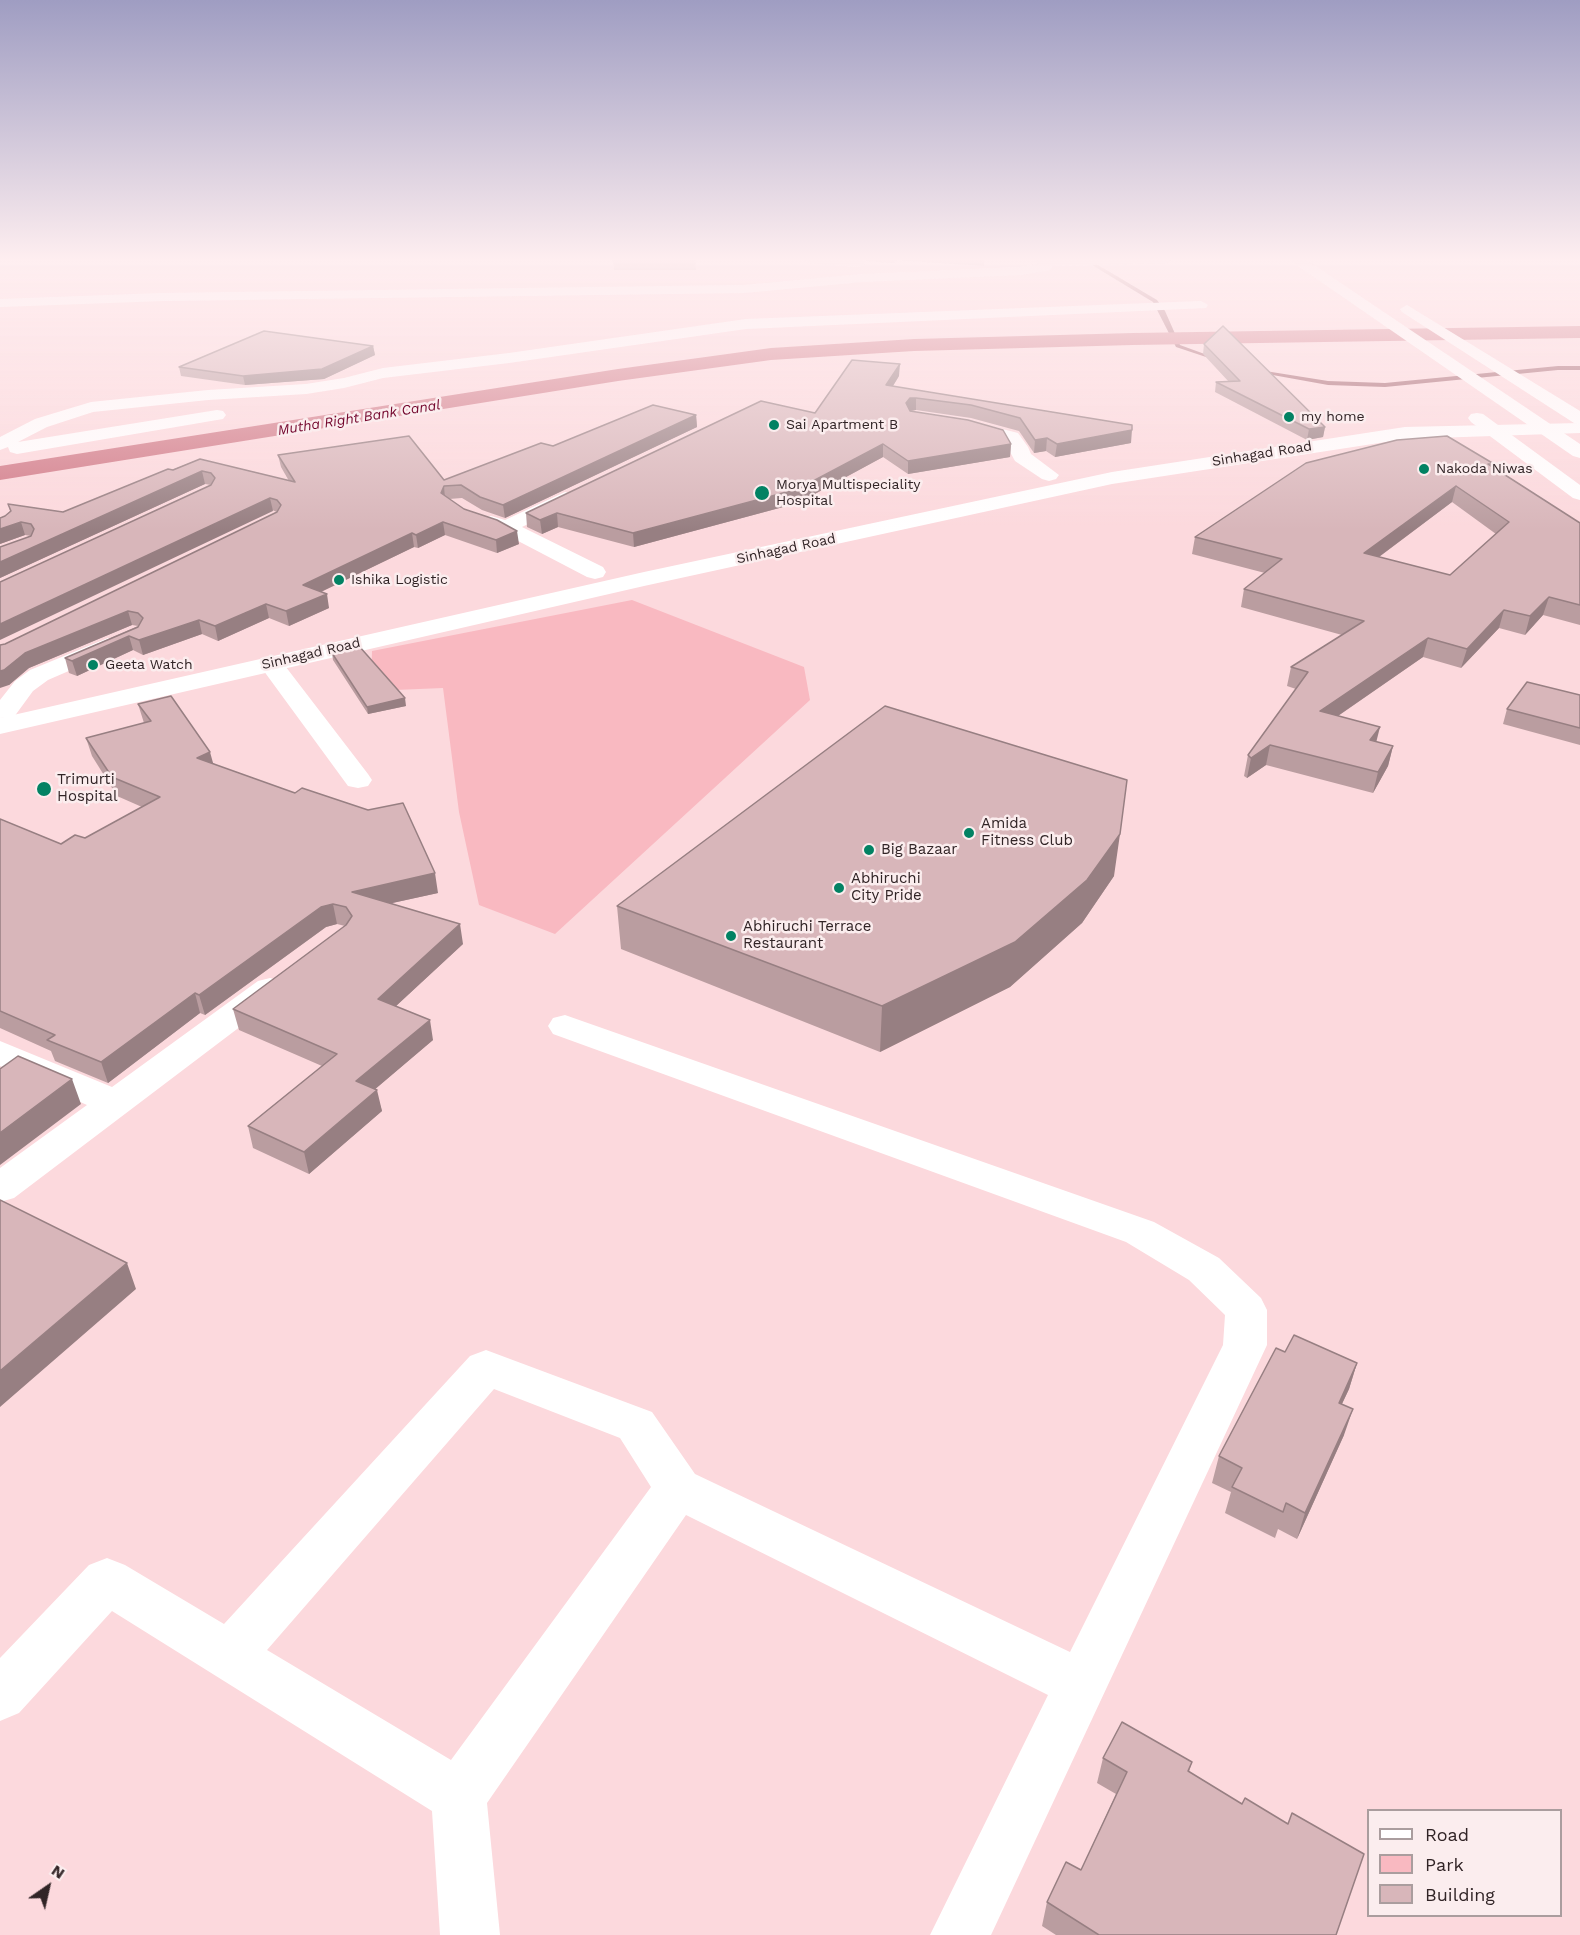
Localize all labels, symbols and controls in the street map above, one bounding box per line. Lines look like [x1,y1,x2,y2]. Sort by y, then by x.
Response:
water label: Mutha Right Bank Canal [276,397,442,439]
place label: my home [1301,409,1365,425]
marker: my home [1282,410,1296,424]
place label: Sai Apartment B [786,417,898,433]
marker: Sai Apartment B [767,418,781,432]
street label: Sinhagad Road [1211,438,1313,470]
place label: Nakoda Niwas [1436,461,1533,477]
marker: Nakoda Niwas [1417,462,1431,476]
place label: Morya Multispeciality Hospital [776,477,921,509]
marker: Morya Multispeciality Hospital [753,484,771,502]
street label: Sinhagad Road [735,530,837,568]
place label: Ishika Logistic [351,572,448,588]
marker: Ishika Logistic [332,573,346,587]
street label: Sinhagad Road [260,634,362,674]
place label: Geeta Watch [105,657,193,673]
marker: Geeta Watch [86,658,100,672]
place label: Trimurti Hospital [57,771,118,806]
marker: Trimurti Hospital [35,780,53,798]
place label: Amida Fitness Club [981,815,1073,850]
marker: Amida Fitness Club [962,826,976,840]
place label: Big Bazaar [881,841,957,859]
marker: Big Bazaar [862,843,876,857]
place label: Abhiruchi City Pride [851,870,922,905]
marker: Abhiruchi City Pride [832,881,846,895]
place label: Abhiruchi Terrace Restaurant [743,918,871,953]
marker: Abhiruchi Terrace Restaurant [724,929,738,943]
legend [1367,1809,1562,1917]
text: Road [1425,1824,1469,1845]
text: Park [1425,1854,1464,1875]
north arrow [18,1857,78,1917]
text: N [48,1860,69,1883]
text: Building [1425,1884,1495,1905]

